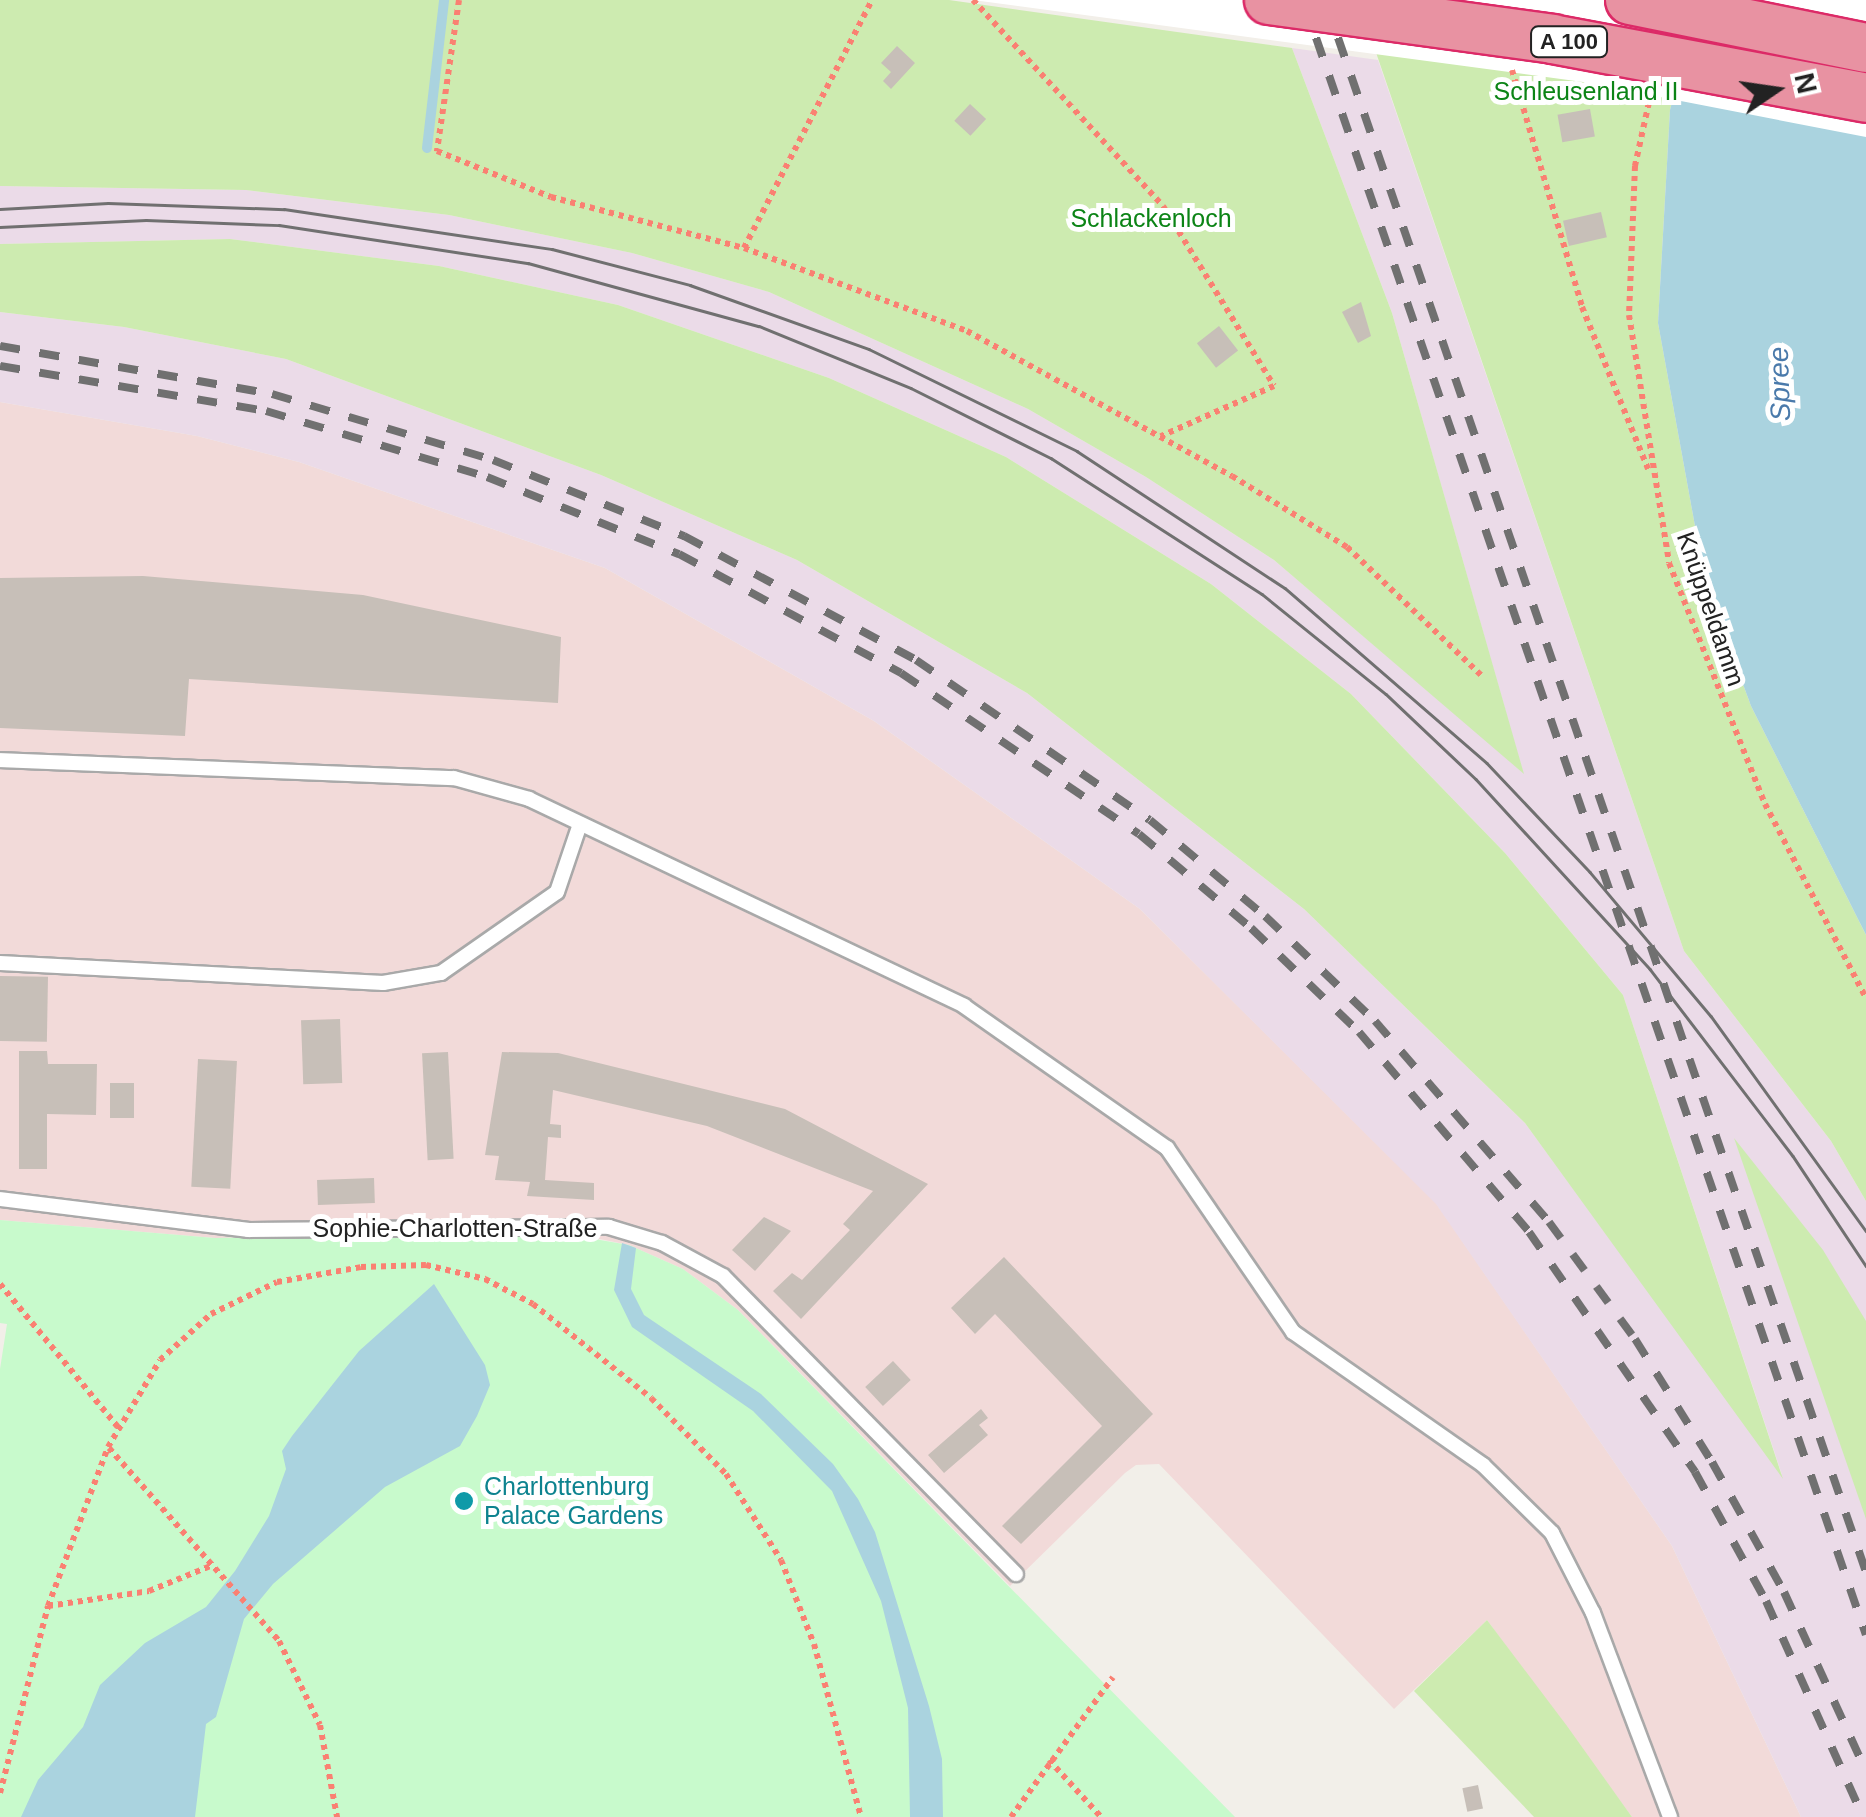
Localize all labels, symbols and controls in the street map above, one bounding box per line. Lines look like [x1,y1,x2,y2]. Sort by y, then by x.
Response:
road number: A 100 [1529,25,1609,59]
north arrow [1726,40,1826,140]
text: N [1788,70,1823,96]
park label: Schleusenland II [1494,76,1678,106]
park label: Schlackenloch [1070,203,1232,233]
water label: Spree [1762,346,1798,422]
street label: Knüppeldamm [1671,528,1751,690]
street label: Sophie-Charlotten-Straße [313,1213,597,1243]
place label: Charlottenburg Palace Gardens [484,1472,663,1531]
marker: Charlottenburg Palace Gardens [453,1490,475,1512]

